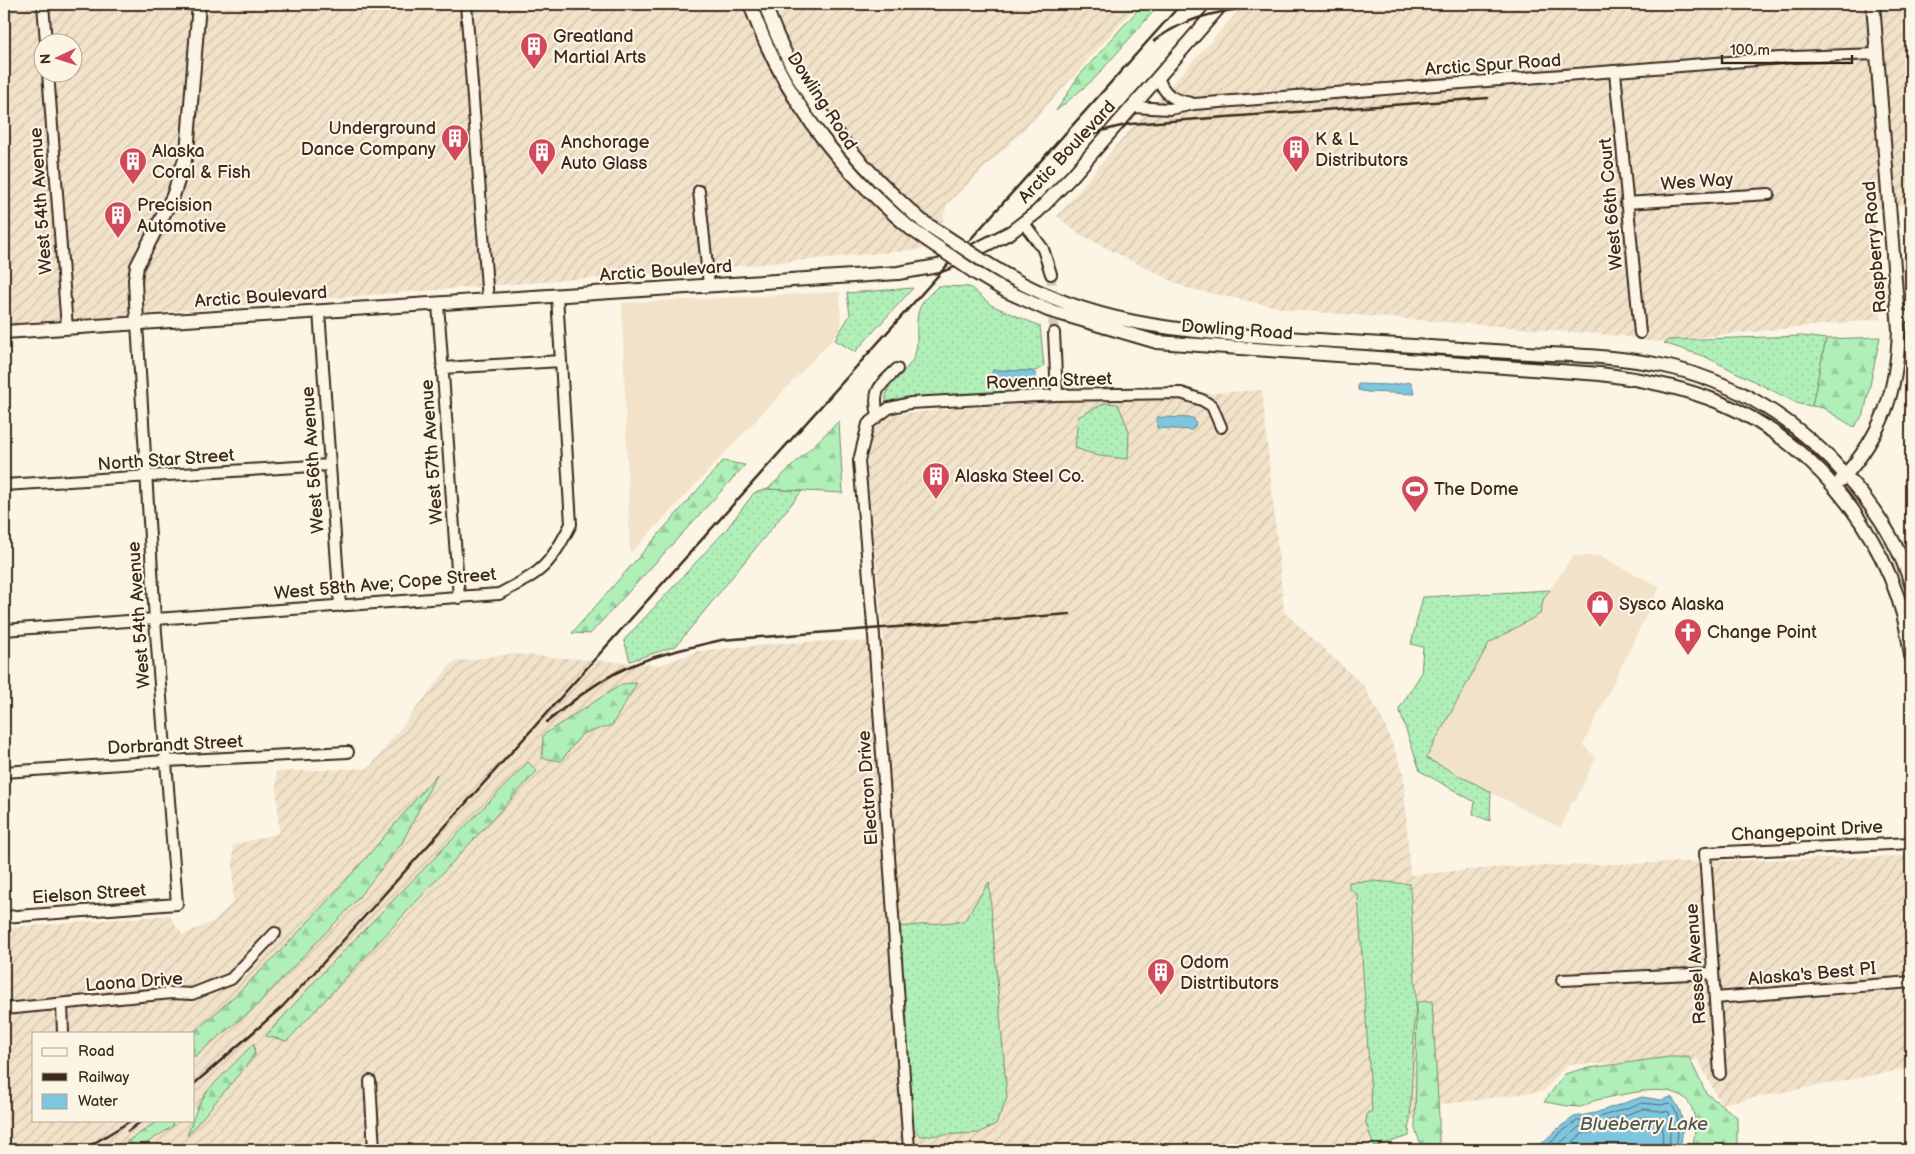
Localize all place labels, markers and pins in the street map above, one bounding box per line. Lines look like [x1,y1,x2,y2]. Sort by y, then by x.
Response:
place label: Greatland Martial Arts [553,26,646,68]
building icon: Greatland Martial Arts [519,31,549,70]
place label: Underground Dance Company [301,118,437,160]
building icon: Underground Dance Company [440,123,470,162]
place label: K & L Distributors [1315,129,1408,171]
place label: Anchorage Auto Glass [561,132,650,174]
building icon: K & L Distributors [1281,134,1311,173]
building icon: Anchorage Auto Glass [527,137,557,176]
place label: Alaska Coral & Fish [152,141,251,183]
building icon: Alaska Coral & Fish [118,146,148,185]
place label: Precision Automotive [137,195,226,237]
building icon: Precision Automotive [103,200,133,239]
building icon: Alaska Steel Co. [921,461,951,500]
place label: Alaska Steel Co. [955,466,1084,487]
sports icon: The Dome [1400,474,1430,513]
place label: The Dome [1434,479,1519,500]
shop icon: Sysco Alaska [1585,589,1615,628]
place label: Sysco Alaska [1619,594,1724,615]
church icon: Change Point [1673,617,1703,656]
place label: Change Point [1707,622,1817,643]
place label: Odom Distrtibutors [1180,952,1279,994]
building icon: Odom Distrtibutors [1146,957,1176,996]

